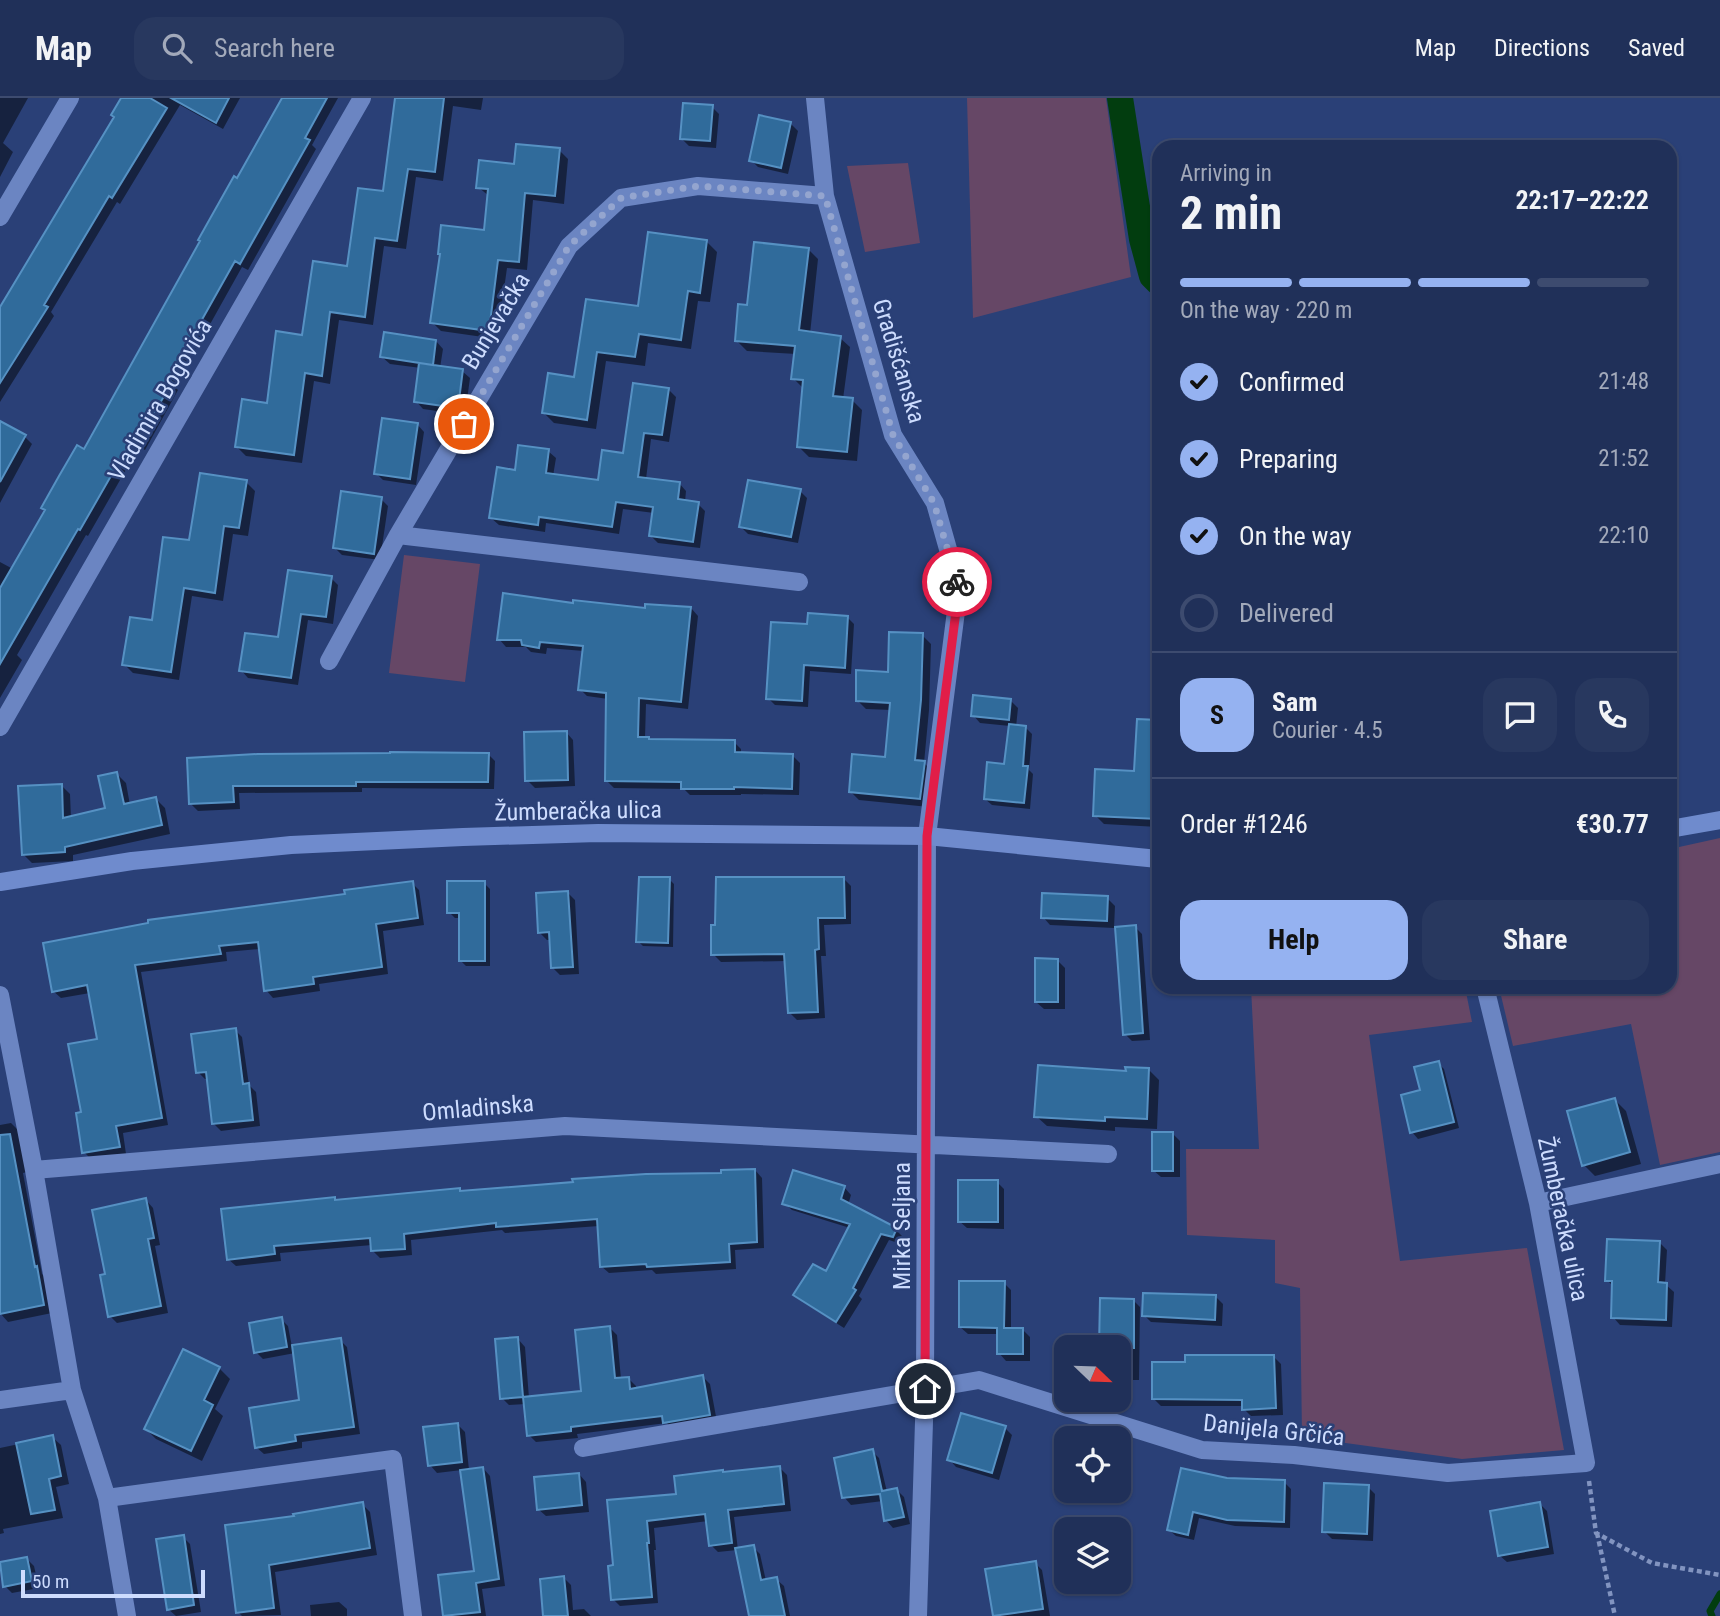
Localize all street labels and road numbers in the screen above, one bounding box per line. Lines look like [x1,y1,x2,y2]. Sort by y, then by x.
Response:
street label: Bunjevačka [456,268,536,374]
street label: Gradišćanska [867,296,931,426]
street label: Vladimira Bogovića [102,314,218,486]
street label: Žumberačka ulica [494,796,662,826]
street label: Omladinska [421,1089,535,1127]
street label: Žumberačka ulica [1532,1134,1594,1304]
street label: Mirka Seljana [888,1162,916,1290]
street label: Danijela Grčića [1202,1409,1346,1451]

